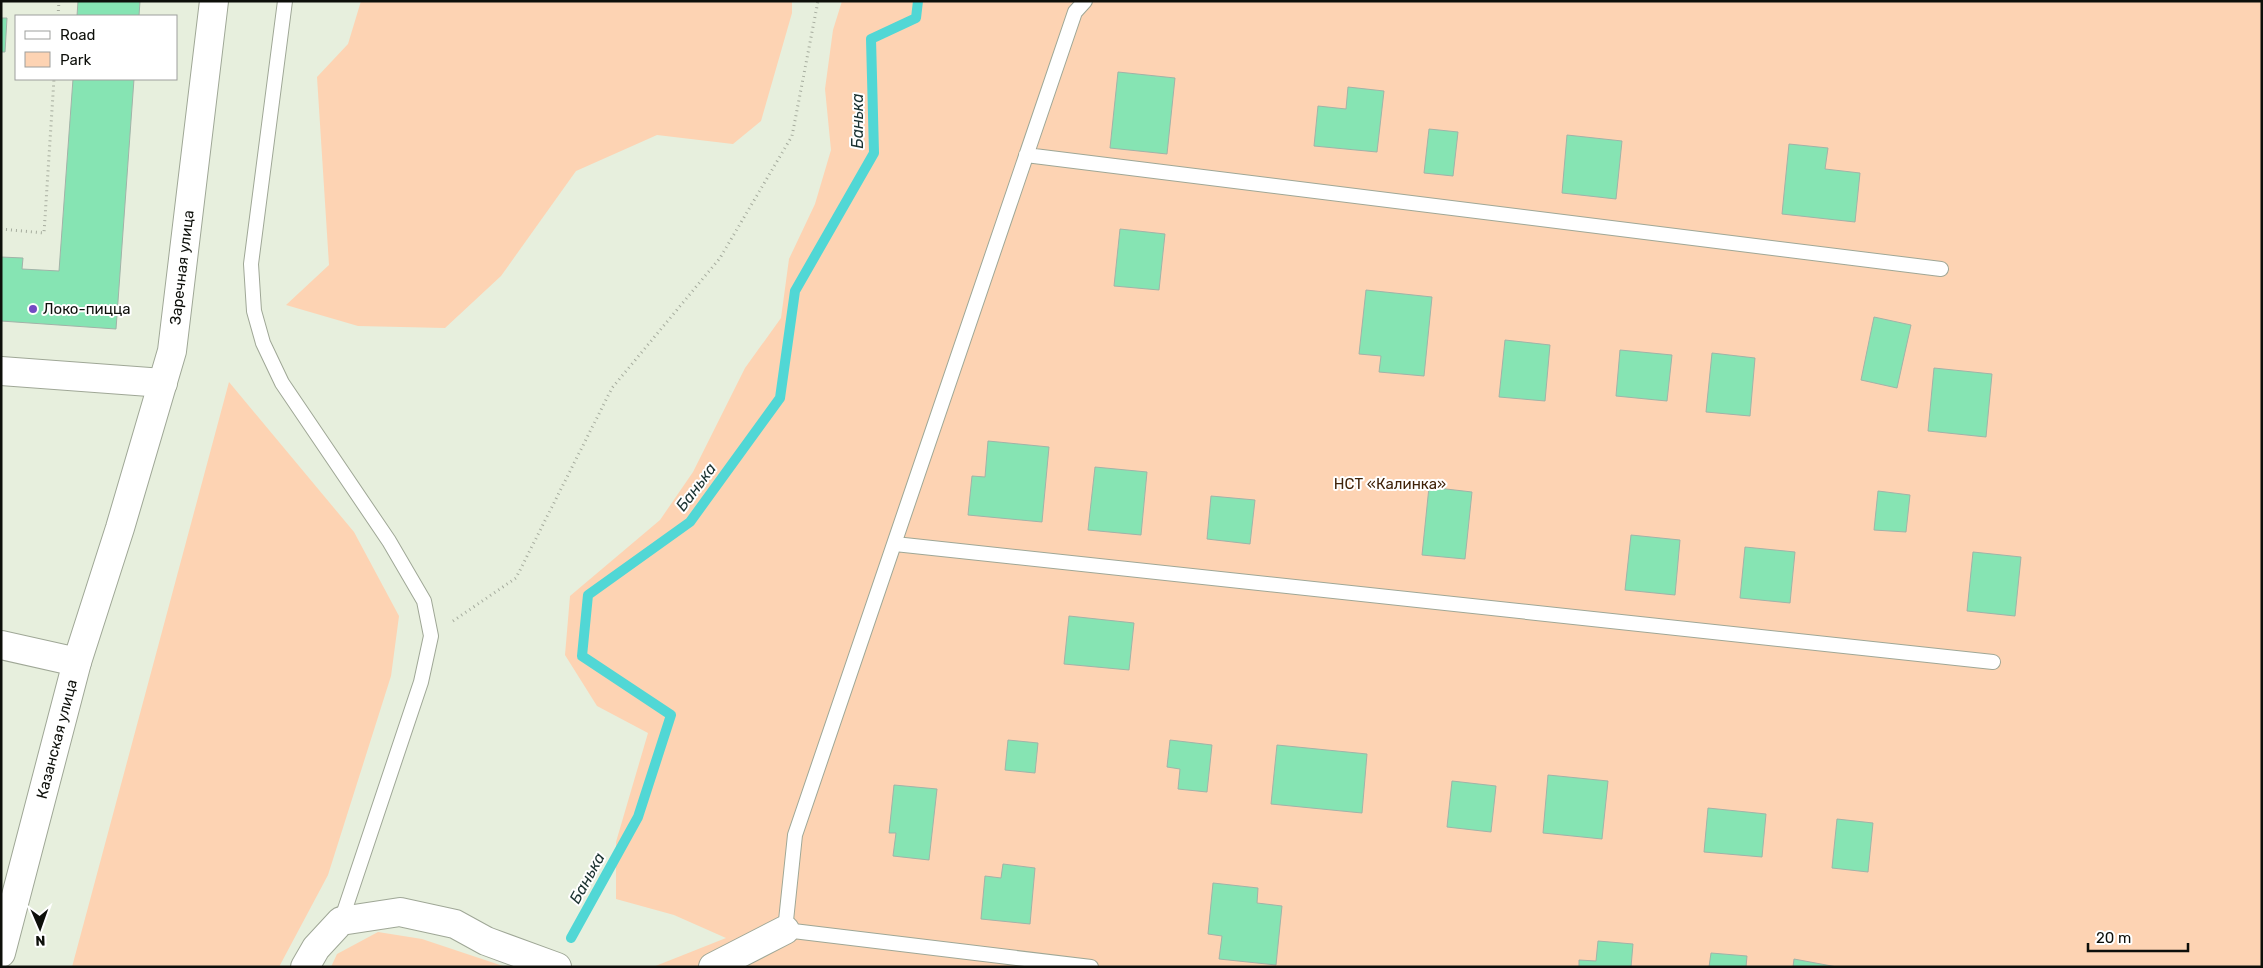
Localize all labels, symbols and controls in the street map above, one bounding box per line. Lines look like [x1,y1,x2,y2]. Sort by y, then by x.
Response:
legend [15,15,178,80]
text: Road [60,26,96,44]
text: Park [60,51,91,69]
water label: Банька [848,93,867,149]
street label: Заречная улица [166,209,198,326]
place label: Локо-пицца [43,300,131,318]
marker: Локо-пицца [27,303,39,315]
water label: Банька [672,459,720,515]
park label: НСТ «Калинка» [1334,475,1446,493]
street label: Казанская улица [33,678,81,801]
water label: Банька [565,849,609,907]
north arrow [15,903,65,953]
scale bar [2088,920,2188,952]
text: 20 m [2096,929,2131,947]
text: N [35,932,46,949]

